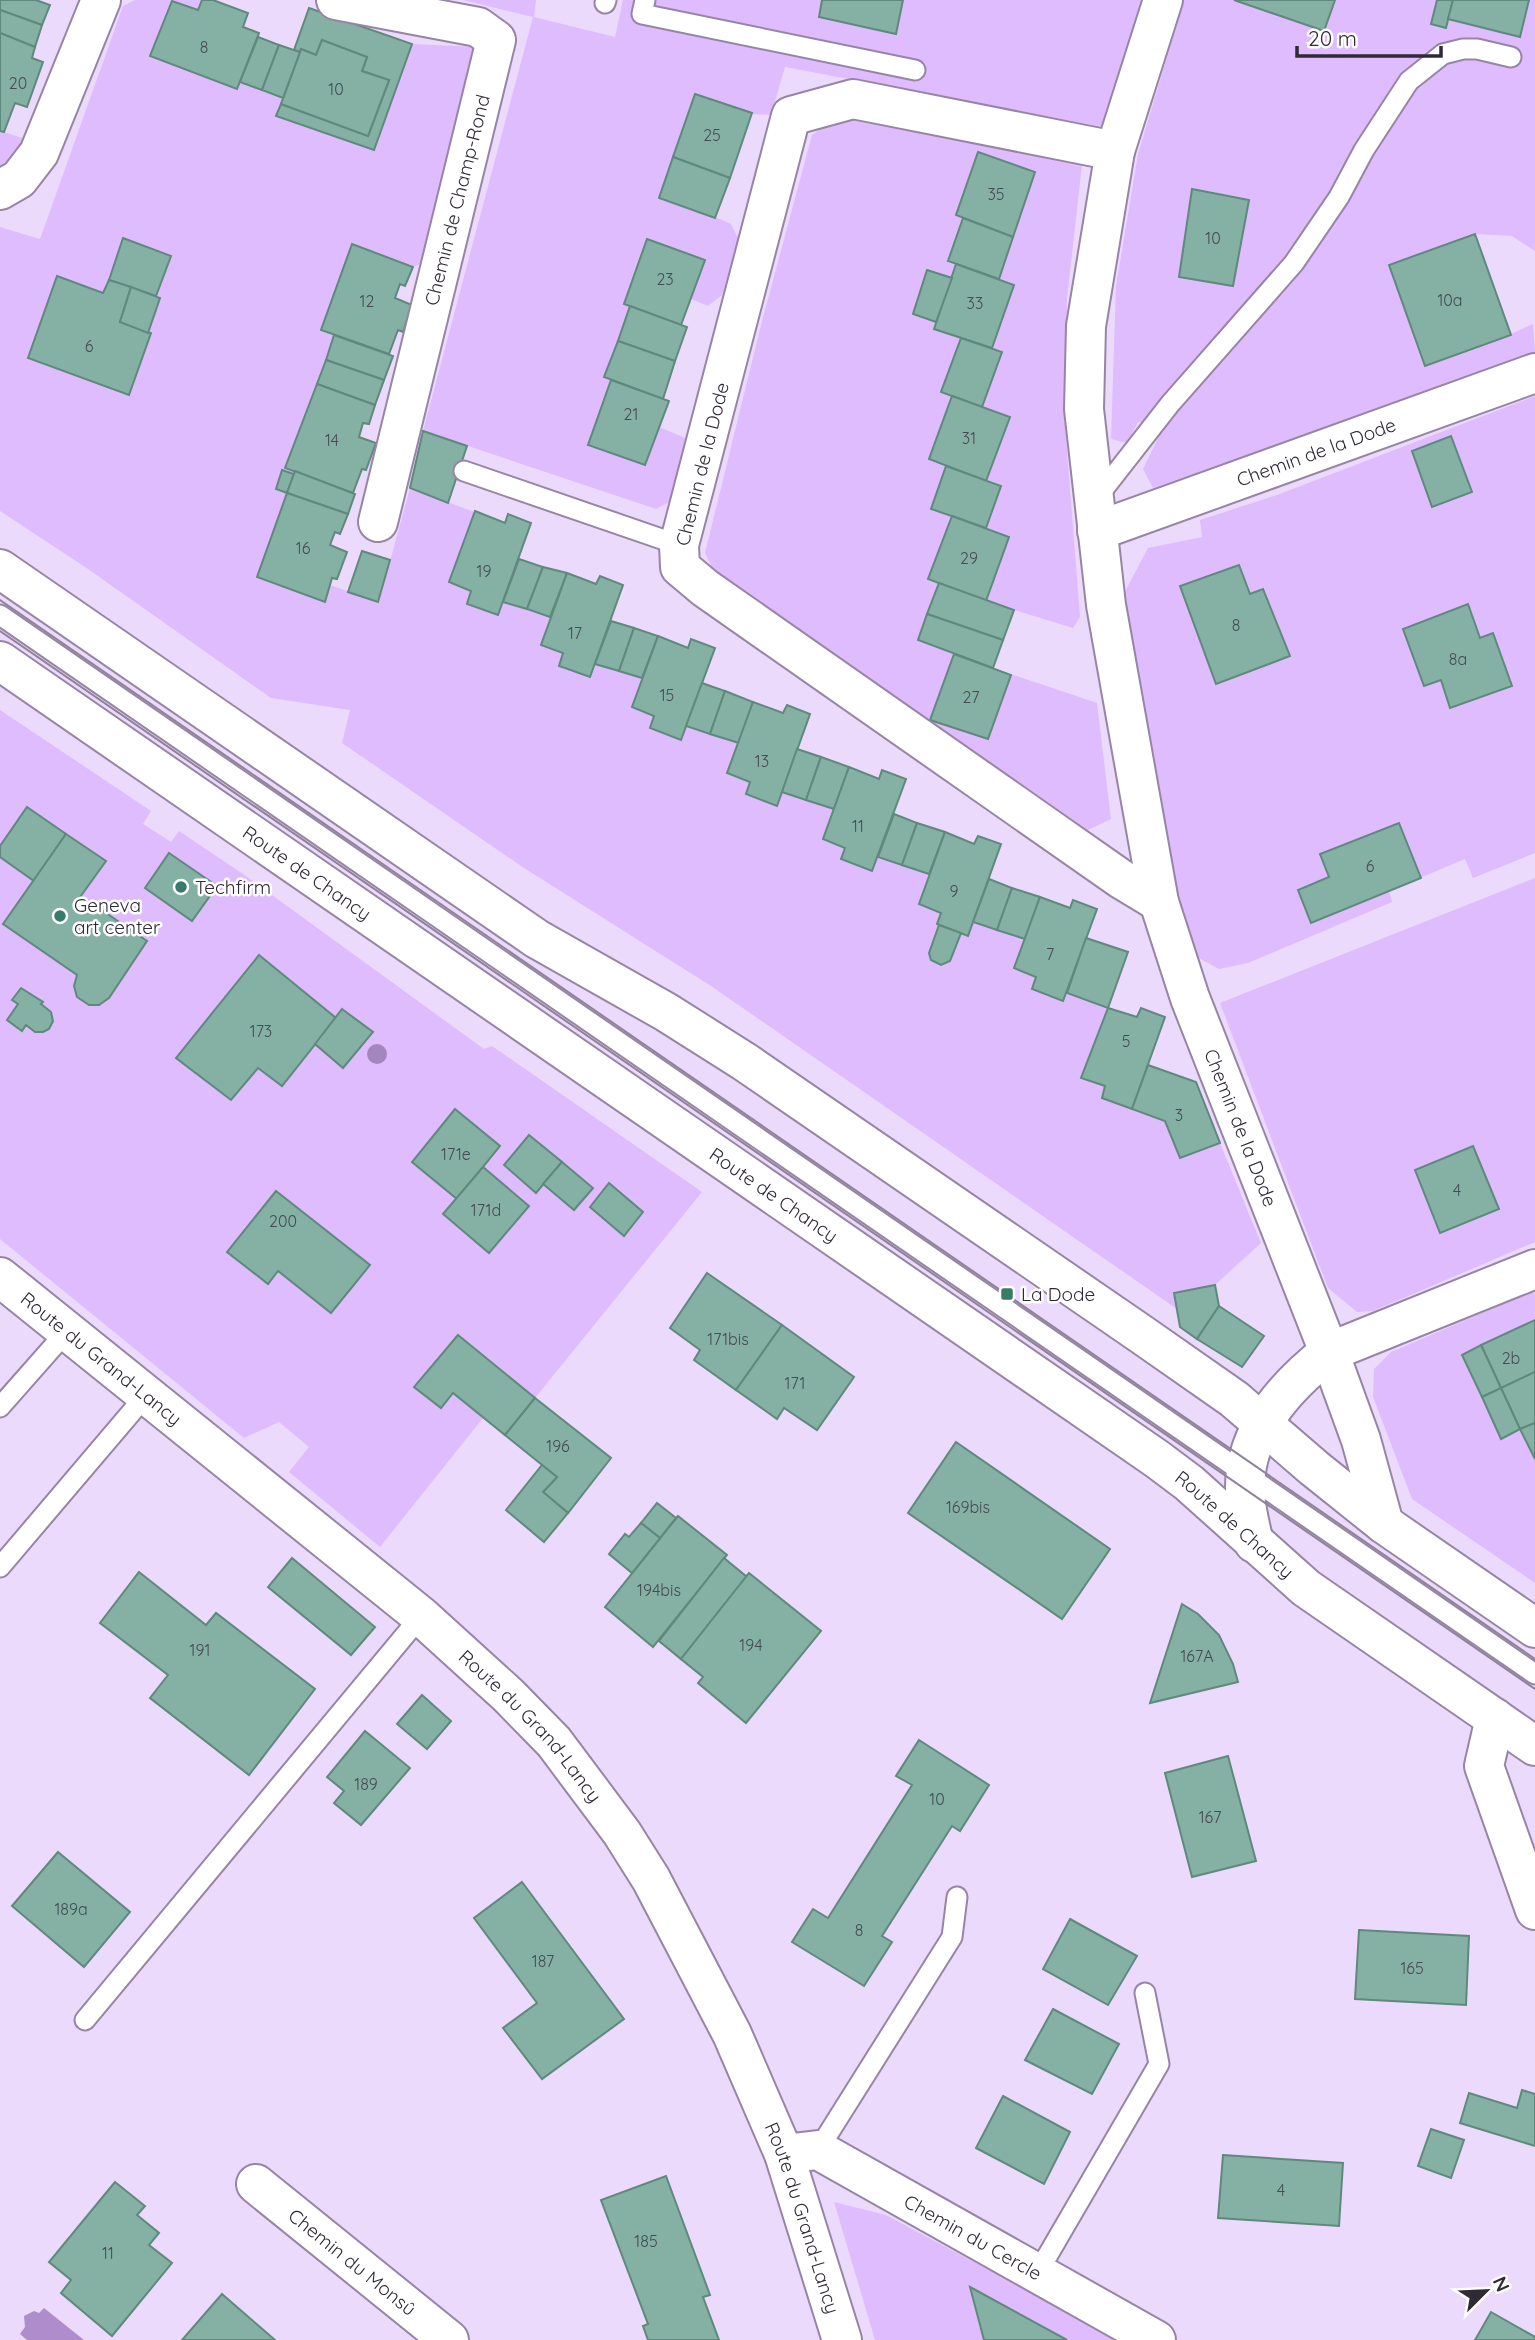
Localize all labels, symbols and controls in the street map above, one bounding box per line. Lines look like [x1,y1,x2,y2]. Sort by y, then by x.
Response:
scale bar [1297,14,1440,58]
text: 20 m [1308,25,1357,51]
house number: 8 [200,37,208,57]
house number: 20 [9,73,27,93]
house number: 10 [328,79,344,99]
street label: Chemin de Champ-Rond [419,92,495,308]
house number: 25 [703,125,721,145]
house number: 35 [987,184,1005,204]
house number: 10 [1205,228,1221,248]
house number: 23 [656,269,674,289]
house number: 10a [1437,290,1463,310]
house number: 12 [360,291,375,311]
house number: 33 [967,293,983,313]
house number: 6 [85,336,94,356]
street label: Chemin de la Dode [670,380,734,548]
house number: 21 [624,404,638,424]
street label: Chemin de la Dode [1233,412,1399,492]
house number: 31 [962,428,976,448]
house number: 14 [325,430,339,450]
house number: 16 [296,538,311,558]
house number: 29 [960,548,978,568]
house number: 19 [477,561,491,581]
house number: 8 [1232,615,1240,635]
house number: 17 [568,623,582,643]
house number: 8a [1449,649,1467,669]
house number: 15 [660,685,674,705]
house number: 27 [963,687,979,707]
house number: 13 [755,751,769,771]
house number: 11 [852,816,864,836]
street label: Route de Chancy [238,820,376,926]
house number: 6 [1366,856,1375,876]
place label: Techfirm [195,875,271,899]
marker: Techfirm [173,879,189,895]
house number: 9 [950,881,959,901]
place label: Geneva art center [74,893,161,939]
marker: Geneva art center [52,908,68,924]
house number: 7 [1046,944,1054,964]
house number: 173 [250,1021,272,1041]
house number: 5 [1122,1031,1130,1051]
street label: Chemin de la Dode [1199,1045,1283,1210]
house number: 3 [1175,1105,1183,1125]
street label: Route de Chancy [705,1142,843,1247]
house number: 171e [441,1144,471,1164]
house number: 4 [1453,1180,1461,1200]
house number: 171d [471,1200,501,1220]
house number: 200 [269,1211,297,1231]
place label: La Dode [1021,1282,1095,1306]
street label: Route du Grand-Lancy [16,1286,187,1431]
marker: La Dode [999,1286,1015,1302]
house number: 171bis [707,1329,749,1349]
house number: 2b [1502,1348,1520,1368]
house number: 171 [785,1373,805,1393]
house number: 196 [546,1436,570,1456]
street label: Route de Chancy [1171,1465,1299,1583]
house number: 169bis [946,1497,990,1517]
house number: 194bis [637,1580,681,1600]
house number: 194 [739,1635,763,1655]
house number: 191 [190,1640,210,1660]
street label: Route du Grand-Lancy [454,1644,607,1807]
house number: 167A [1180,1646,1214,1666]
house number: 189 [354,1774,378,1794]
house number: 10 [929,1789,945,1809]
house number: 167 [1199,1807,1221,1827]
house number: 189a [54,1899,88,1919]
house number: 8 [855,1920,863,1940]
house number: 187 [532,1951,554,1971]
house number: 165 [1400,1958,1424,1978]
street label: Route du Grand-Lancy [760,2119,845,2317]
house number: 4 [1277,2180,1285,2200]
street label: Chemin du Cercle [900,2189,1046,2285]
street label: Chemin du Monsû [284,2203,421,2321]
house number: 185 [634,2231,658,2251]
house number: 11 [102,2243,114,2263]
north arrow [1451,2256,1521,2326]
text: N [1488,2273,1515,2295]

